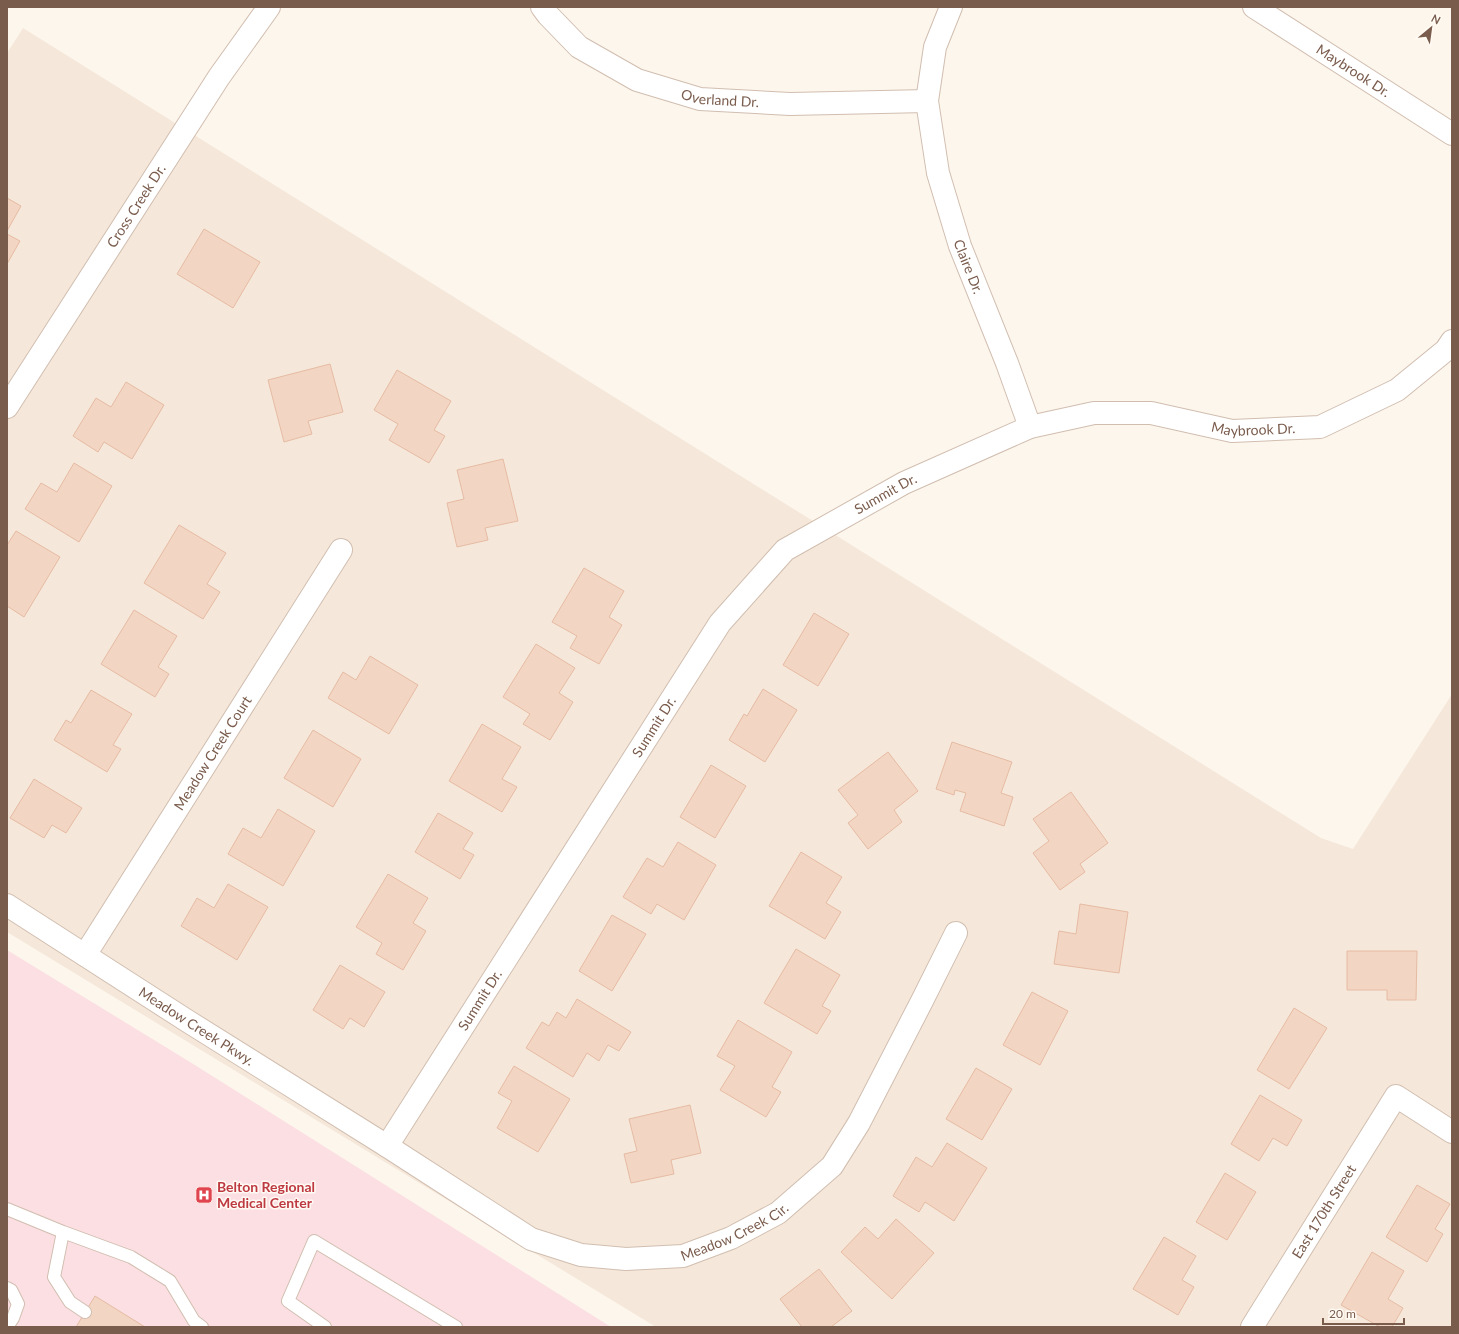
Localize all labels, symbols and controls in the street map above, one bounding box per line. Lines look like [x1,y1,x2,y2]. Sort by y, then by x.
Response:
north arrow [1411,8,1451,48]
text: N [1429,11,1443,27]
street label: Maybrook Dr. [1313,40,1394,100]
street label: Overland Dr. [679,85,760,110]
street label: Cross Creek Dr. [103,161,169,251]
street label: Claire Dr. [951,237,987,296]
street label: Maybrook Dr. [1210,418,1296,439]
street label: Summit Dr. [851,469,919,517]
street label: Meadow Creek Court [170,692,255,813]
street label: Summit Dr. [628,693,679,760]
street label: Summit Dr. [454,966,505,1033]
street label: Meadow Creek Pkwy. [136,983,258,1069]
street label: East 170th Street [1288,1161,1359,1261]
place label: Belton Regional Medical Center [217,1178,315,1211]
hospital icon: Belton Regional Medical Center [194,1185,214,1205]
street label: Meadow Creek Cir. [678,1199,792,1264]
scale bar [1323,1300,1404,1326]
text: 20 m [1329,1306,1356,1321]

